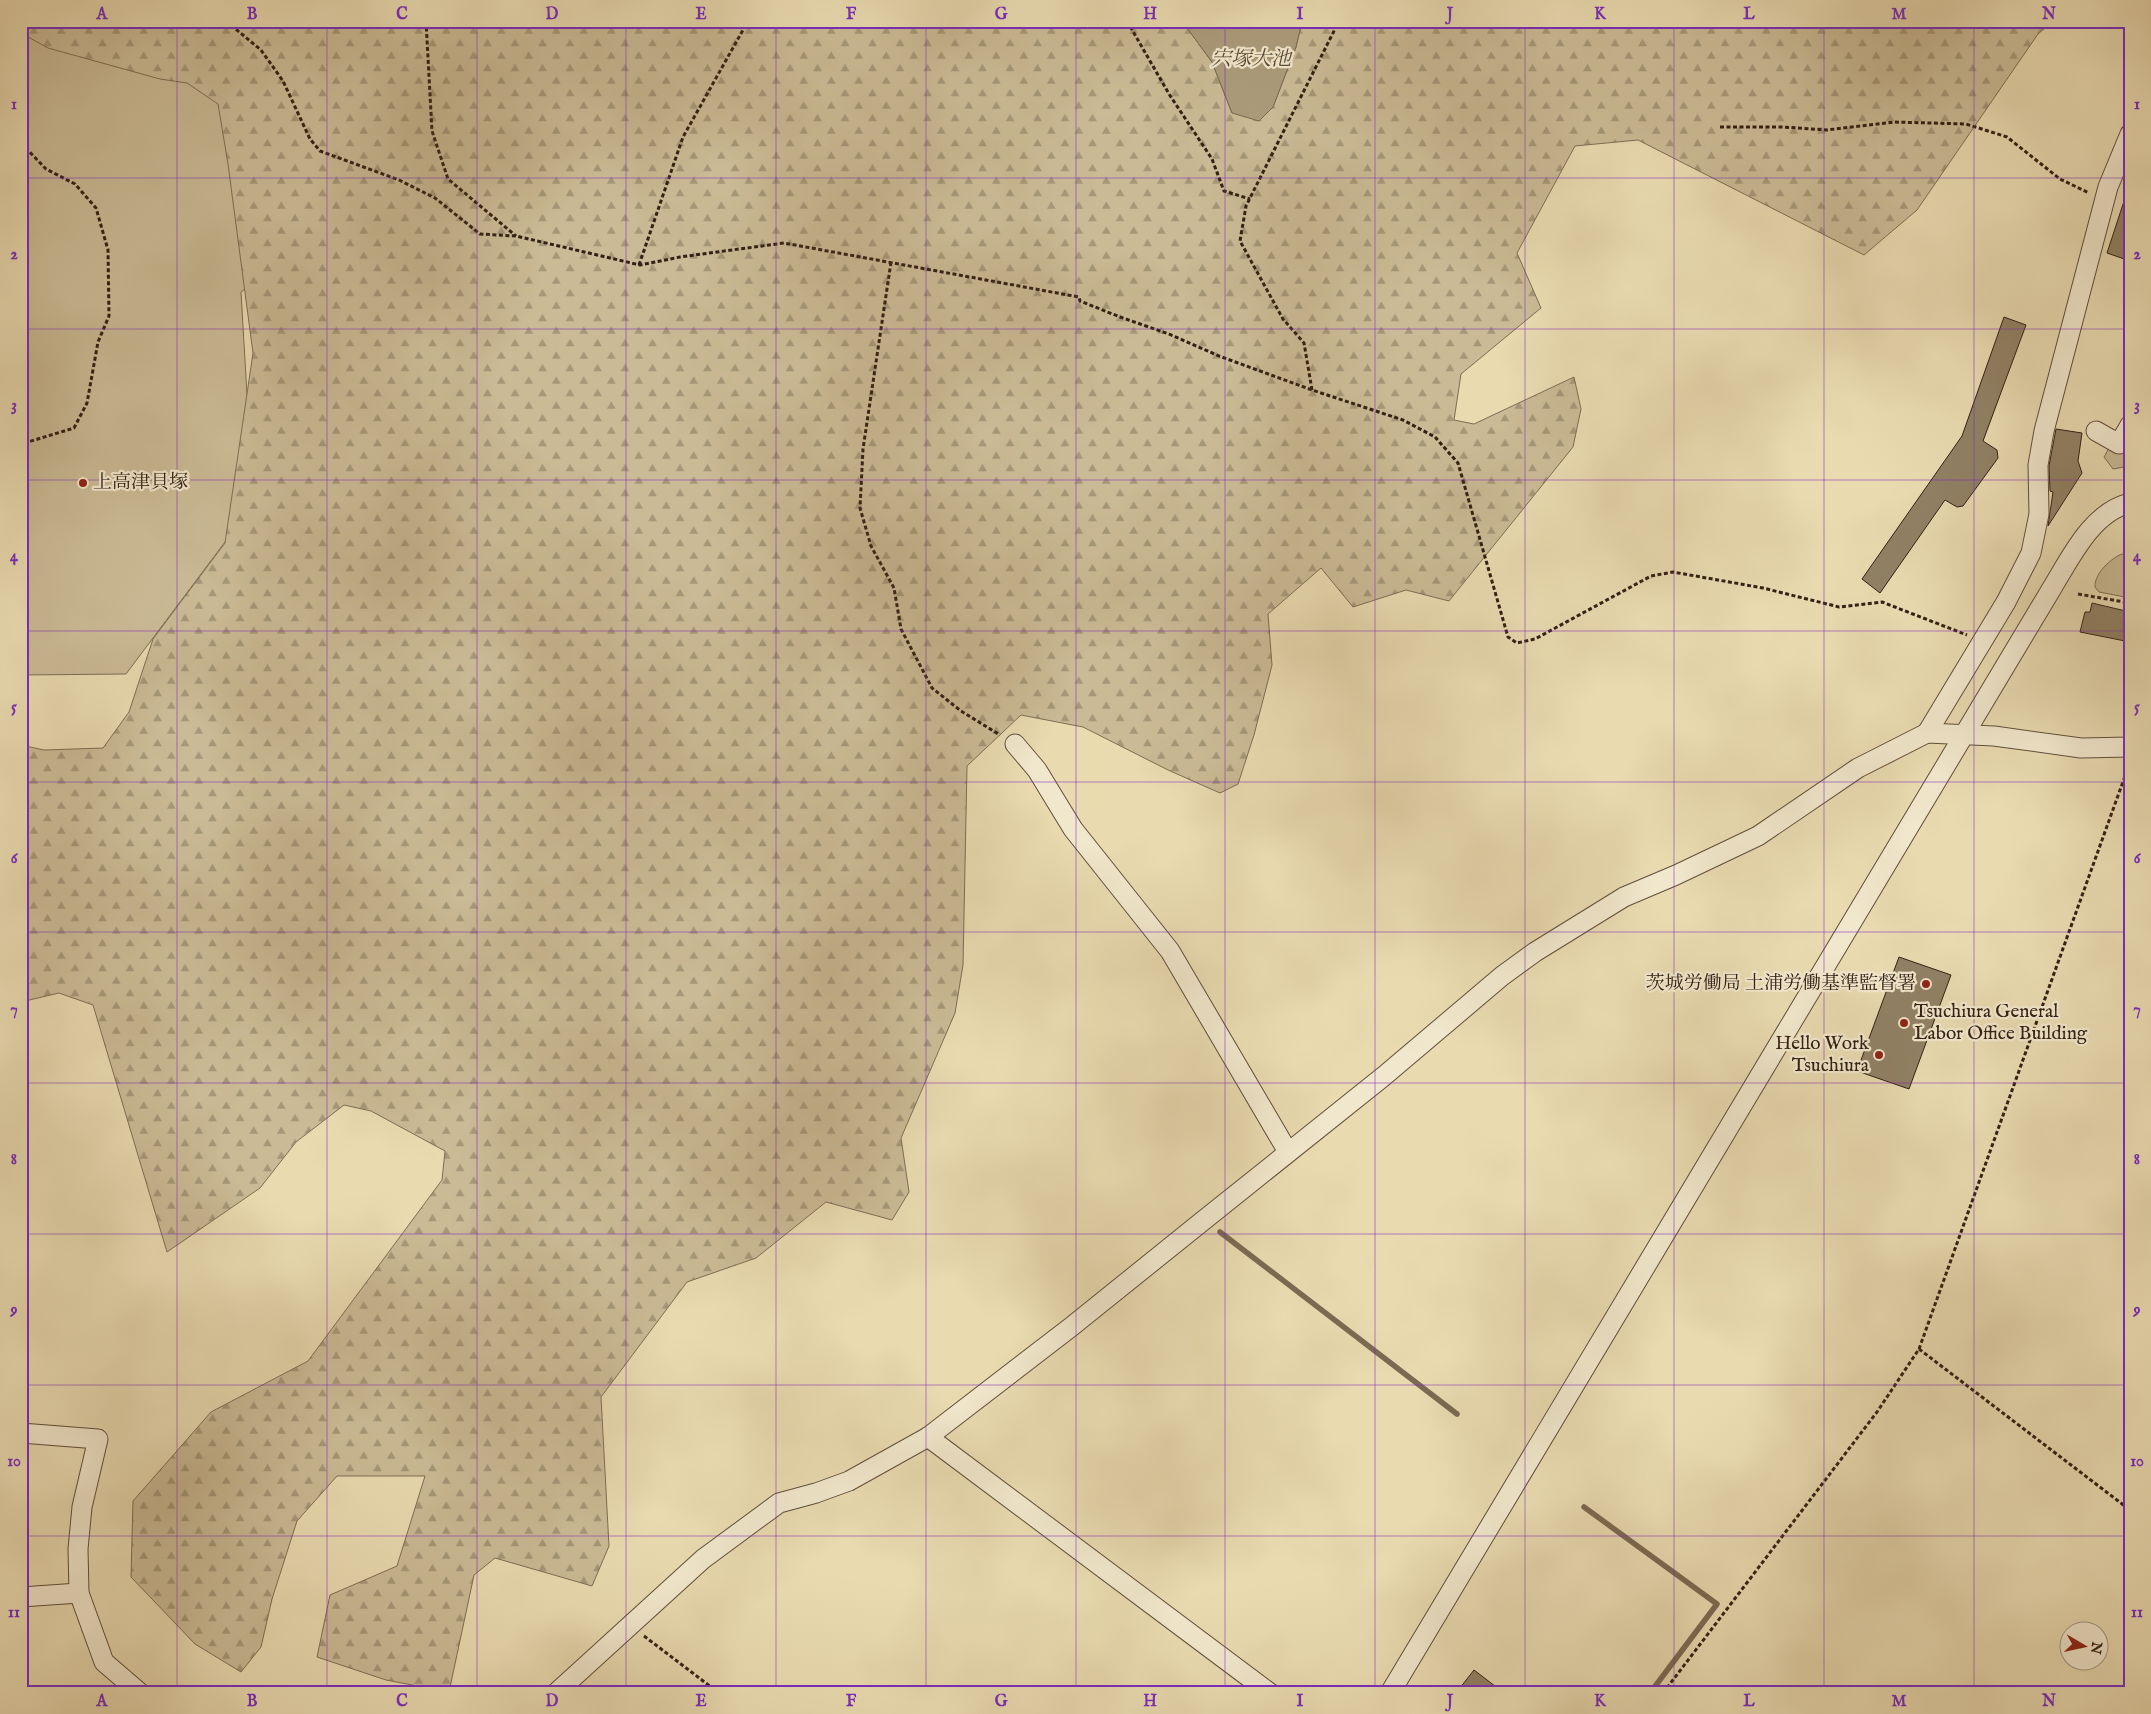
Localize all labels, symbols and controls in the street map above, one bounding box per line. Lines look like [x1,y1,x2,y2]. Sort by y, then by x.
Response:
text: A [96,5,109,25]
text: B [247,5,258,25]
text: C [396,5,408,25]
text: D [546,5,559,25]
text: E [695,5,707,25]
text: F [846,5,857,25]
text: G [995,5,1008,25]
text: H [1143,5,1157,25]
text: I [1297,5,1304,25]
text: J [1445,5,1454,25]
text: K [1594,5,1607,25]
text: L [1743,5,1755,25]
text: M [1891,5,1907,25]
text: N [2041,5,2056,25]
water label: 宍塚大池 [1211,47,1293,72]
text: 1 [11,95,17,115]
text: 1 [2134,95,2140,115]
text: 2 [10,245,18,265]
text: 2 [2133,245,2141,265]
text: 3 [11,396,17,416]
text: 3 [2134,396,2140,416]
place label: 上高津貝塚 [93,471,188,495]
marker: 上高津貝塚 [77,477,89,489]
text: 4 [10,547,19,567]
text: 4 [2133,547,2142,567]
text: 5 [11,698,17,718]
text: 5 [2134,698,2140,718]
text: 6 [11,849,19,869]
text: 6 [2134,849,2142,869]
place label: 茨城労働局 土浦労働基準監督署 [1646,972,1916,996]
marker: 茨城労働局 土浦労働基準監督署 [1920,978,1932,990]
text: 7 [10,1000,18,1020]
place label: Tsuchiura General Labor Office Building [1914,1000,2088,1046]
text: 7 [2133,1000,2141,1020]
marker: Tsuchiura General Labor Office Building [1898,1017,1910,1029]
place label: Hello Work Tsuchiura [1775,1032,1870,1078]
marker: Hello Work Tsuchiura [1873,1049,1885,1061]
text: 8 [11,1150,17,1170]
text: 8 [2134,1150,2140,1170]
text: 9 [10,1301,18,1321]
text: 9 [2133,1301,2141,1321]
text: 10 [7,1452,21,1472]
text: 10 [2130,1452,2144,1472]
text: 11 [8,1603,20,1623]
text: 11 [2131,1603,2143,1623]
north arrow [2058,1622,2108,1672]
text: N [2086,1639,2106,1655]
text: A [96,1692,109,1712]
text: B [247,1692,258,1712]
text: C [396,1692,408,1712]
text: D [546,1692,559,1712]
text: E [695,1692,707,1712]
text: F [846,1692,857,1712]
text: G [995,1692,1008,1712]
text: H [1143,1692,1157,1712]
text: I [1297,1692,1304,1712]
text: J [1445,1692,1454,1712]
text: K [1594,1692,1607,1712]
text: L [1743,1692,1755,1712]
text: M [1891,1692,1907,1712]
text: N [2041,1692,2056,1712]

